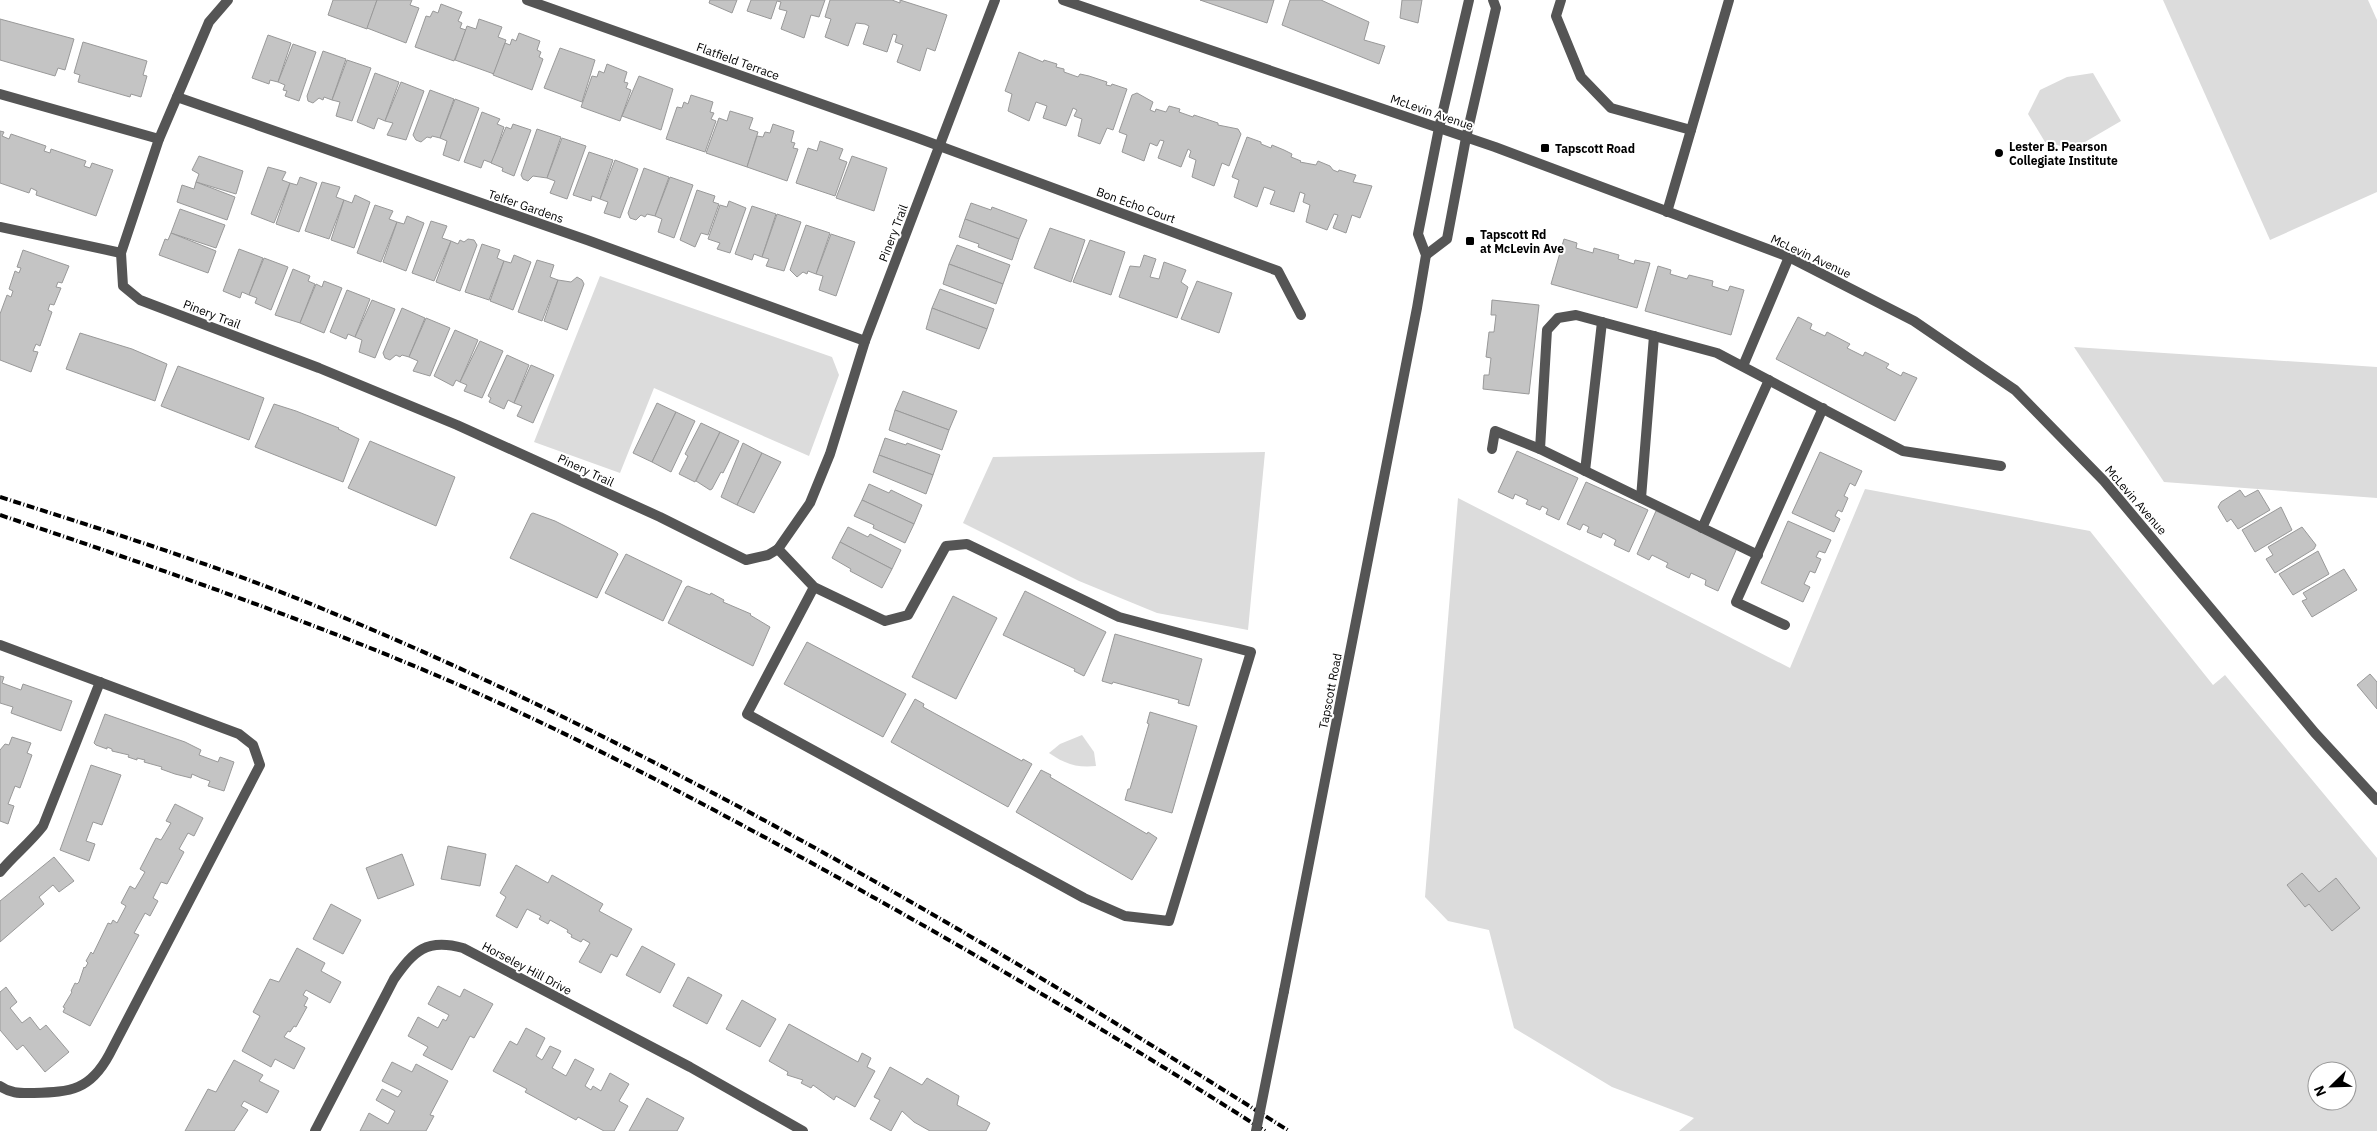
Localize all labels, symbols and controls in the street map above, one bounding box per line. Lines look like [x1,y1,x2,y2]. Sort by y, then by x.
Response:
street label: Flatfield Terrace [694,39,782,83]
street label: McLevin Avenue [1389,91,1476,133]
place label: Lester B. Pearson Collegiate Institute [2009,139,2118,168]
place label: Tapscott Road [1555,141,1635,156]
marker: Tapscott Road [1539,142,1551,154]
marker: Lester B. Pearson Collegiate Institute [1993,147,2005,159]
street label: Bon Echo Court [1094,184,1178,226]
street label: Telfer Gardens [486,186,566,226]
street label: Pinery Trail [875,202,911,264]
place label: Tapscott Rd at McLevin Ave [1480,227,1564,256]
street label: McLevin Avenue [1768,231,1854,281]
marker: Tapscott Rd at McLevin Ave [1464,235,1476,247]
street label: Pinery Trail [181,296,243,332]
street label: Pinery Trail [555,450,617,490]
street label: McLevin Avenue [2102,462,2170,538]
street label: Tapscott Road [1315,652,1345,730]
street label: Horseley Hill Drive [480,938,575,998]
north arrow [2307,1061,2357,1111]
text: N [2310,1083,2330,1099]

